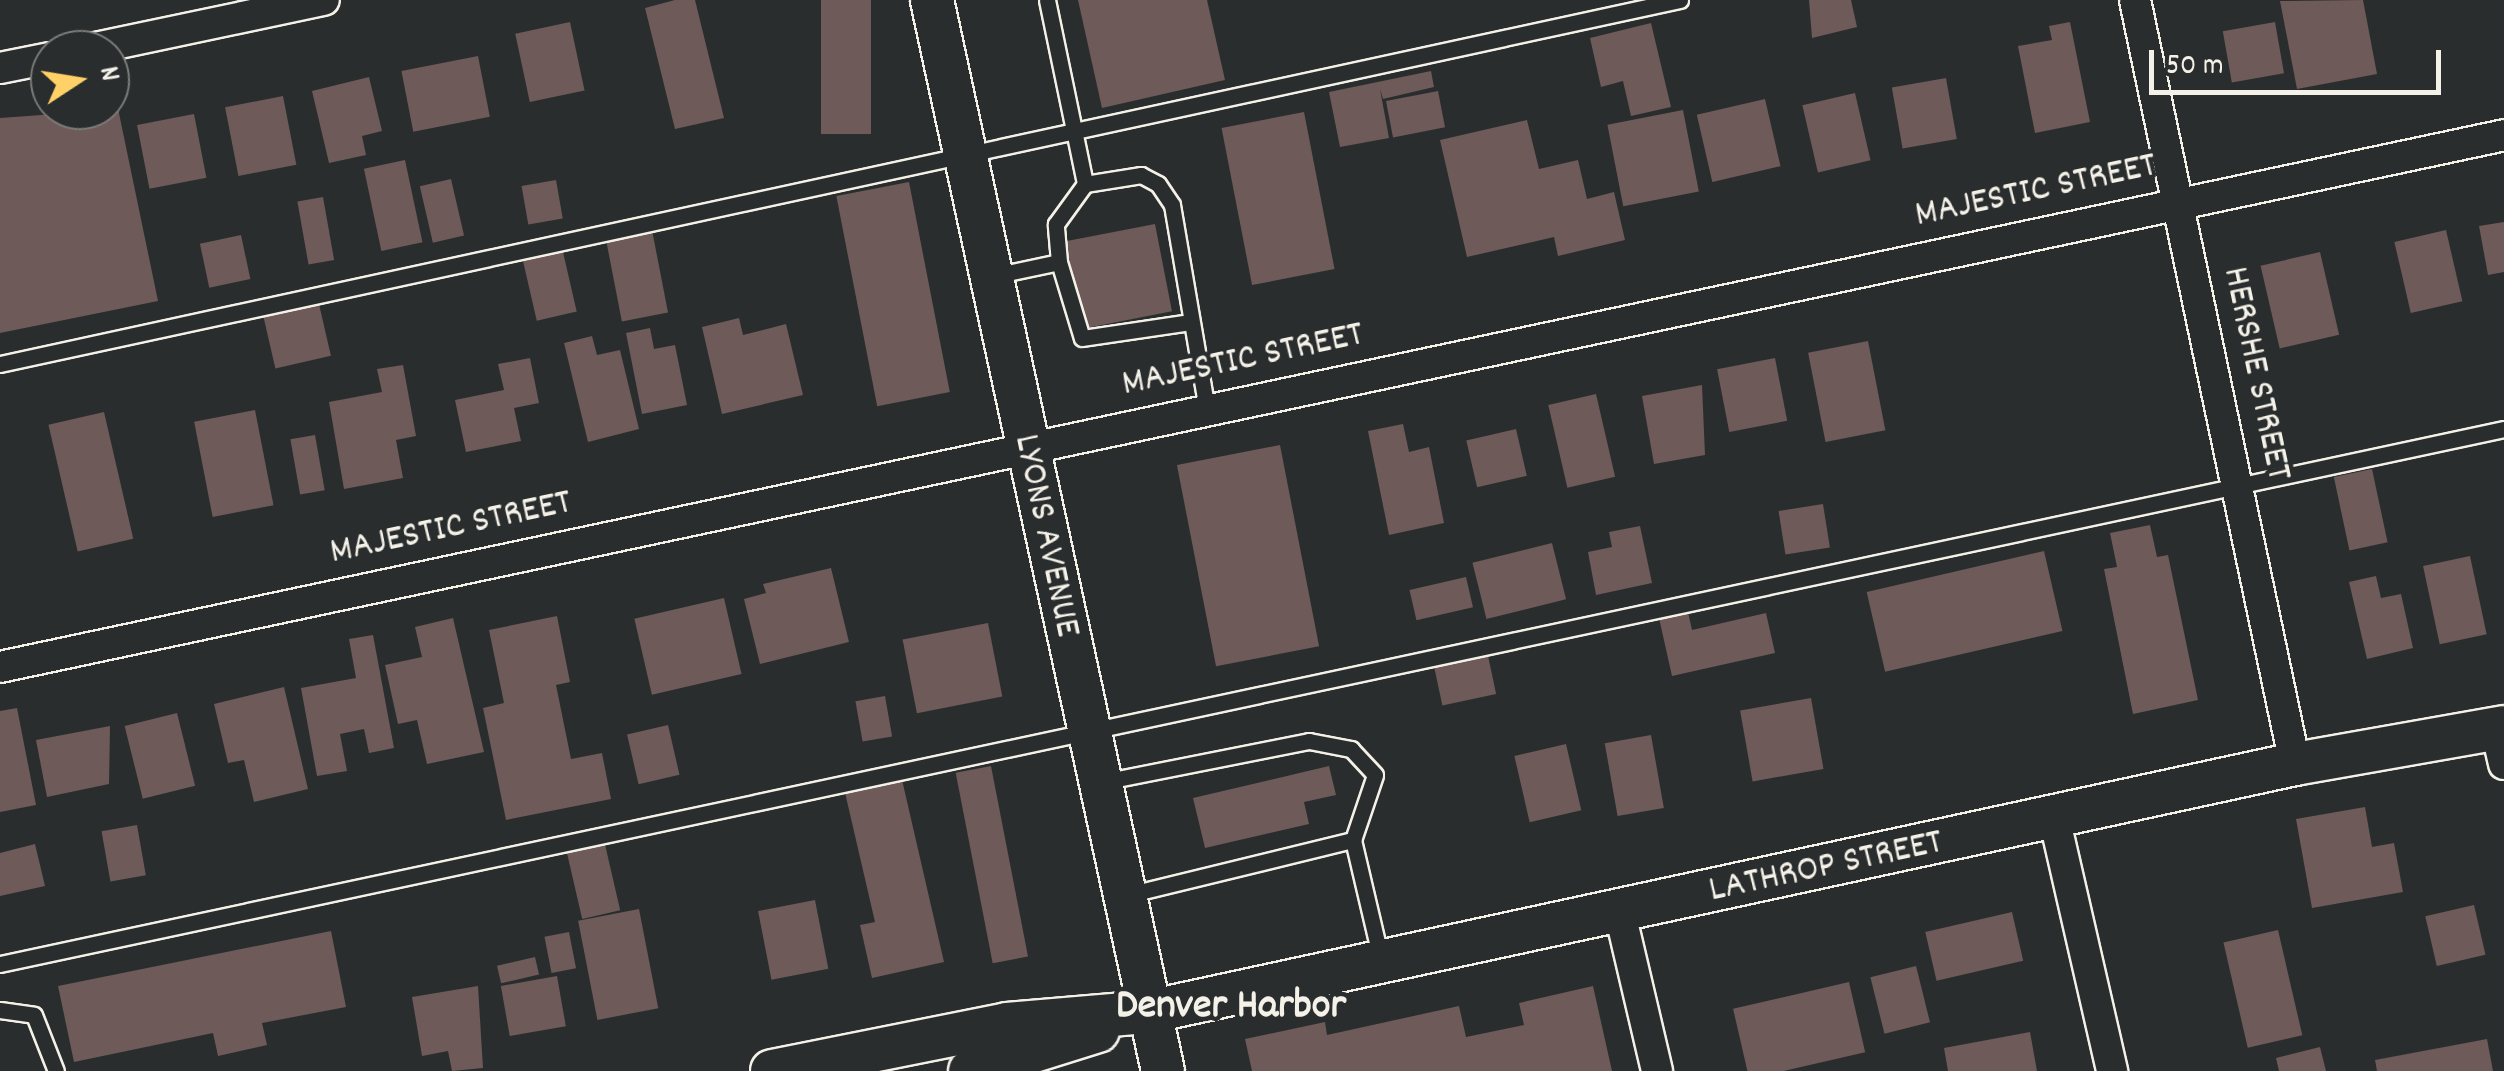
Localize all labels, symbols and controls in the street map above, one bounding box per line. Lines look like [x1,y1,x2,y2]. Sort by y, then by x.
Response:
north arrow [30,30,130,130]
scale bar [2154,30,2446,92]
text: 50 m [2166,46,2224,89]
text: N [86,63,128,85]
street label: MAJESTIC STREET [1911,144,2161,240]
street label: HERSHE STREET [2210,263,2300,485]
street label: MAJESTIC STREET [1118,313,1368,409]
street label: LYONS AVENUE [1001,430,1089,642]
street label: MAJESTIC STREET [326,481,576,577]
street label: LATHROP STREET [1705,821,1947,915]
district label: Denver Harbor [1116,983,1346,1033]

